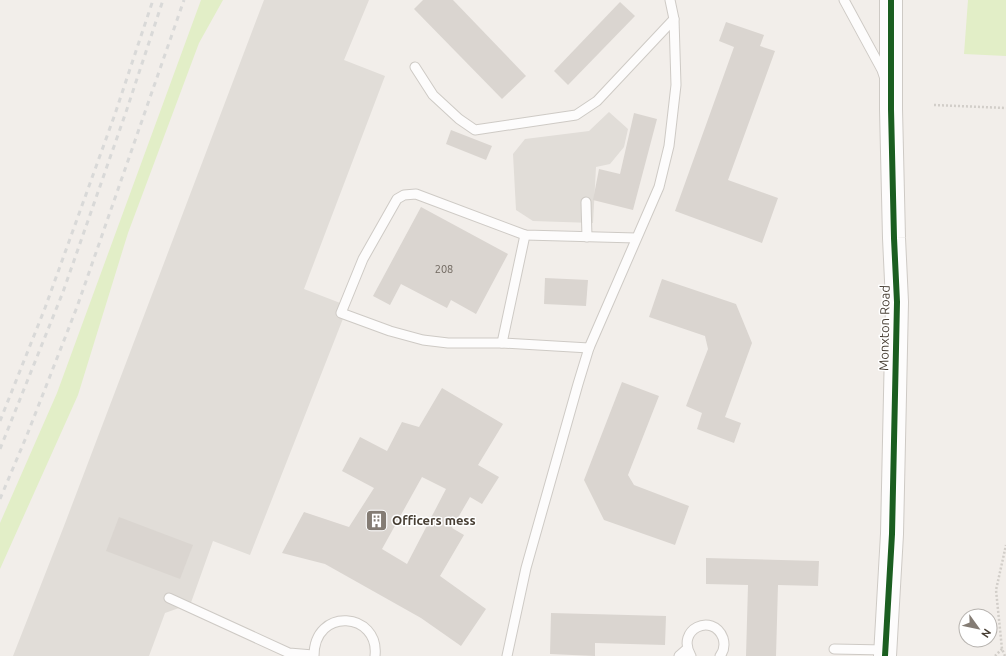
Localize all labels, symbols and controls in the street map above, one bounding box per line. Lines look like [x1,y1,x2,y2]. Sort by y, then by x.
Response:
house number: 208 [435,263,453,275]
street label: Monxton Road [876,285,892,371]
building icon: Officers mess [363,507,389,533]
place label: Officers mess [392,513,476,527]
north arrow [958,608,998,648]
text: N [979,627,994,640]

